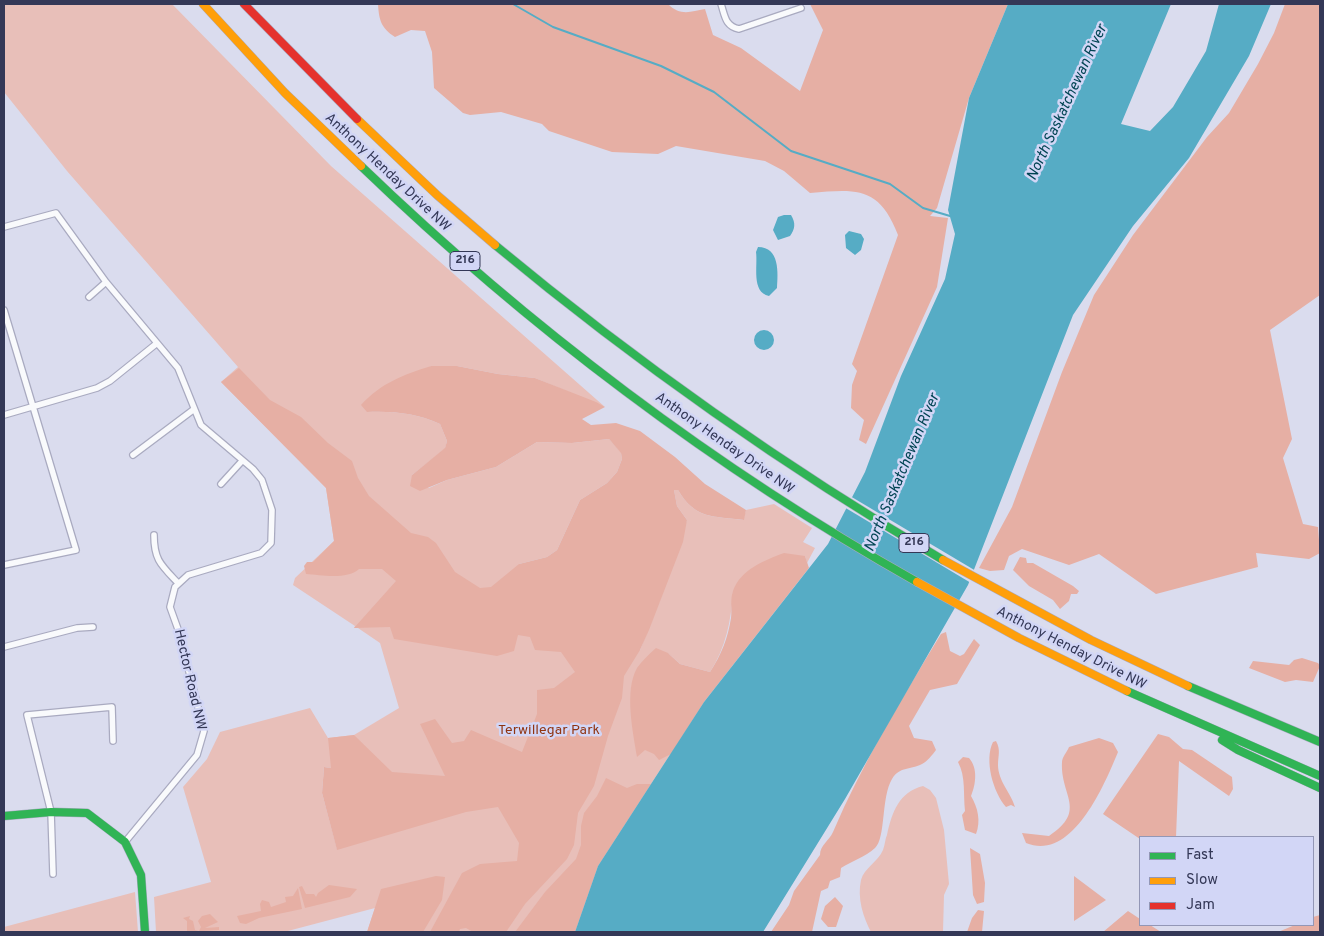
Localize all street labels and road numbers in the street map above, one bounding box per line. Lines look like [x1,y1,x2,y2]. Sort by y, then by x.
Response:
street label: Anthony Henday Drive NW [321,110,453,236]
road number: 216 [450,252,480,270]
street label: Anthony Henday Drive NW [651,389,797,499]
road number: 216 [899,534,929,552]
street label: Anthony Henday Drive NW [993,604,1149,694]
street label: Hector Road NW [169,628,209,732]

